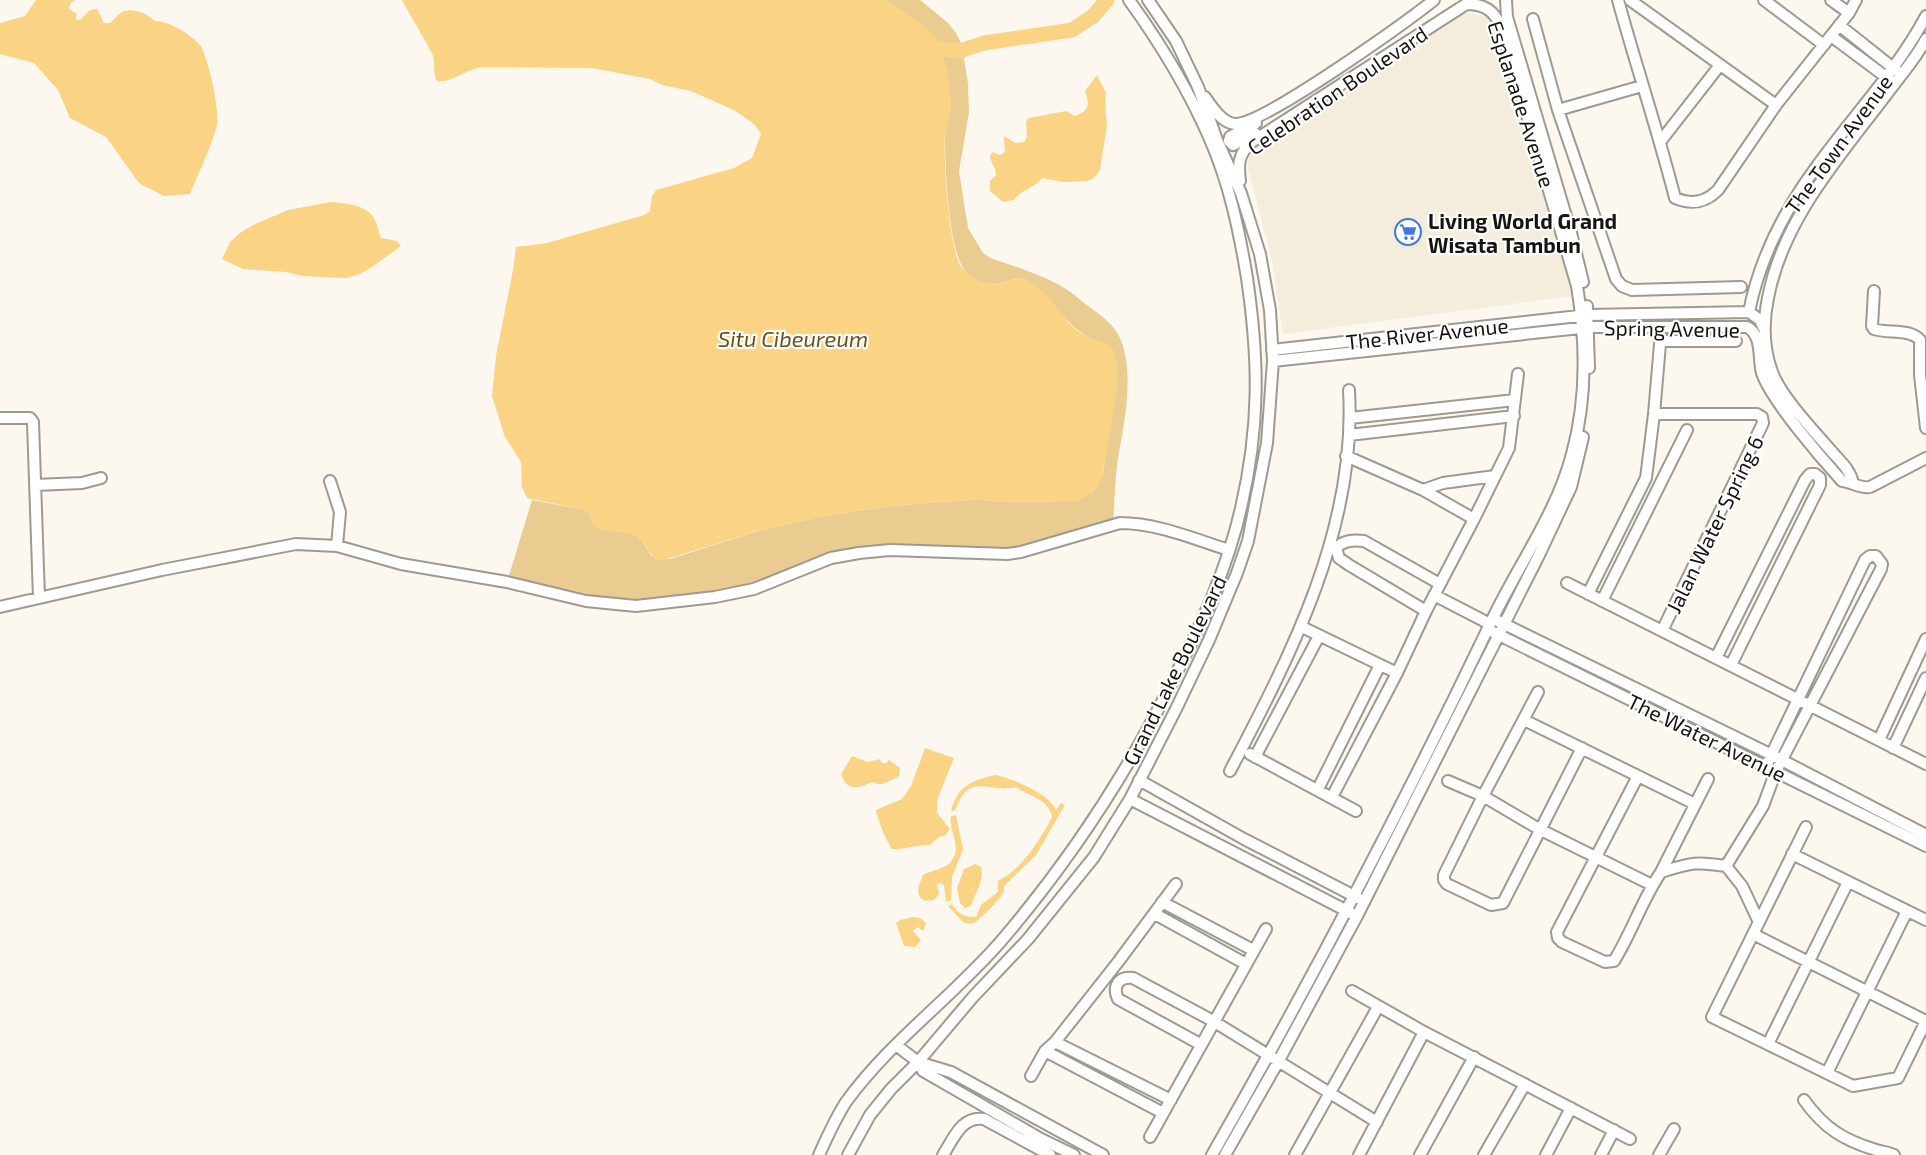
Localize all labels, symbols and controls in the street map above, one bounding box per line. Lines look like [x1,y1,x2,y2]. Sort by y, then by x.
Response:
street label: Esplanade Avenue [1483,17,1561,191]
street label: Celebration Boulevard [1242,20,1432,160]
street label: The Town Avenue [1779,70,1897,218]
place label: Living World Grand Wisata Tambun [1428,208,1617,257]
supermarket icon: Living World Grand Wisata Tambun [1393,217,1423,247]
street label: The River Avenue [1344,312,1510,354]
street label: Spring Avenue [1604,314,1740,342]
water label: Situ Cibeureum [718,325,868,351]
street label: Jalan Water Spring 6 [1660,431,1768,617]
street label: Grand Lake Boulevard [1117,571,1231,769]
street label: The Water Avenue [1624,688,1790,786]

